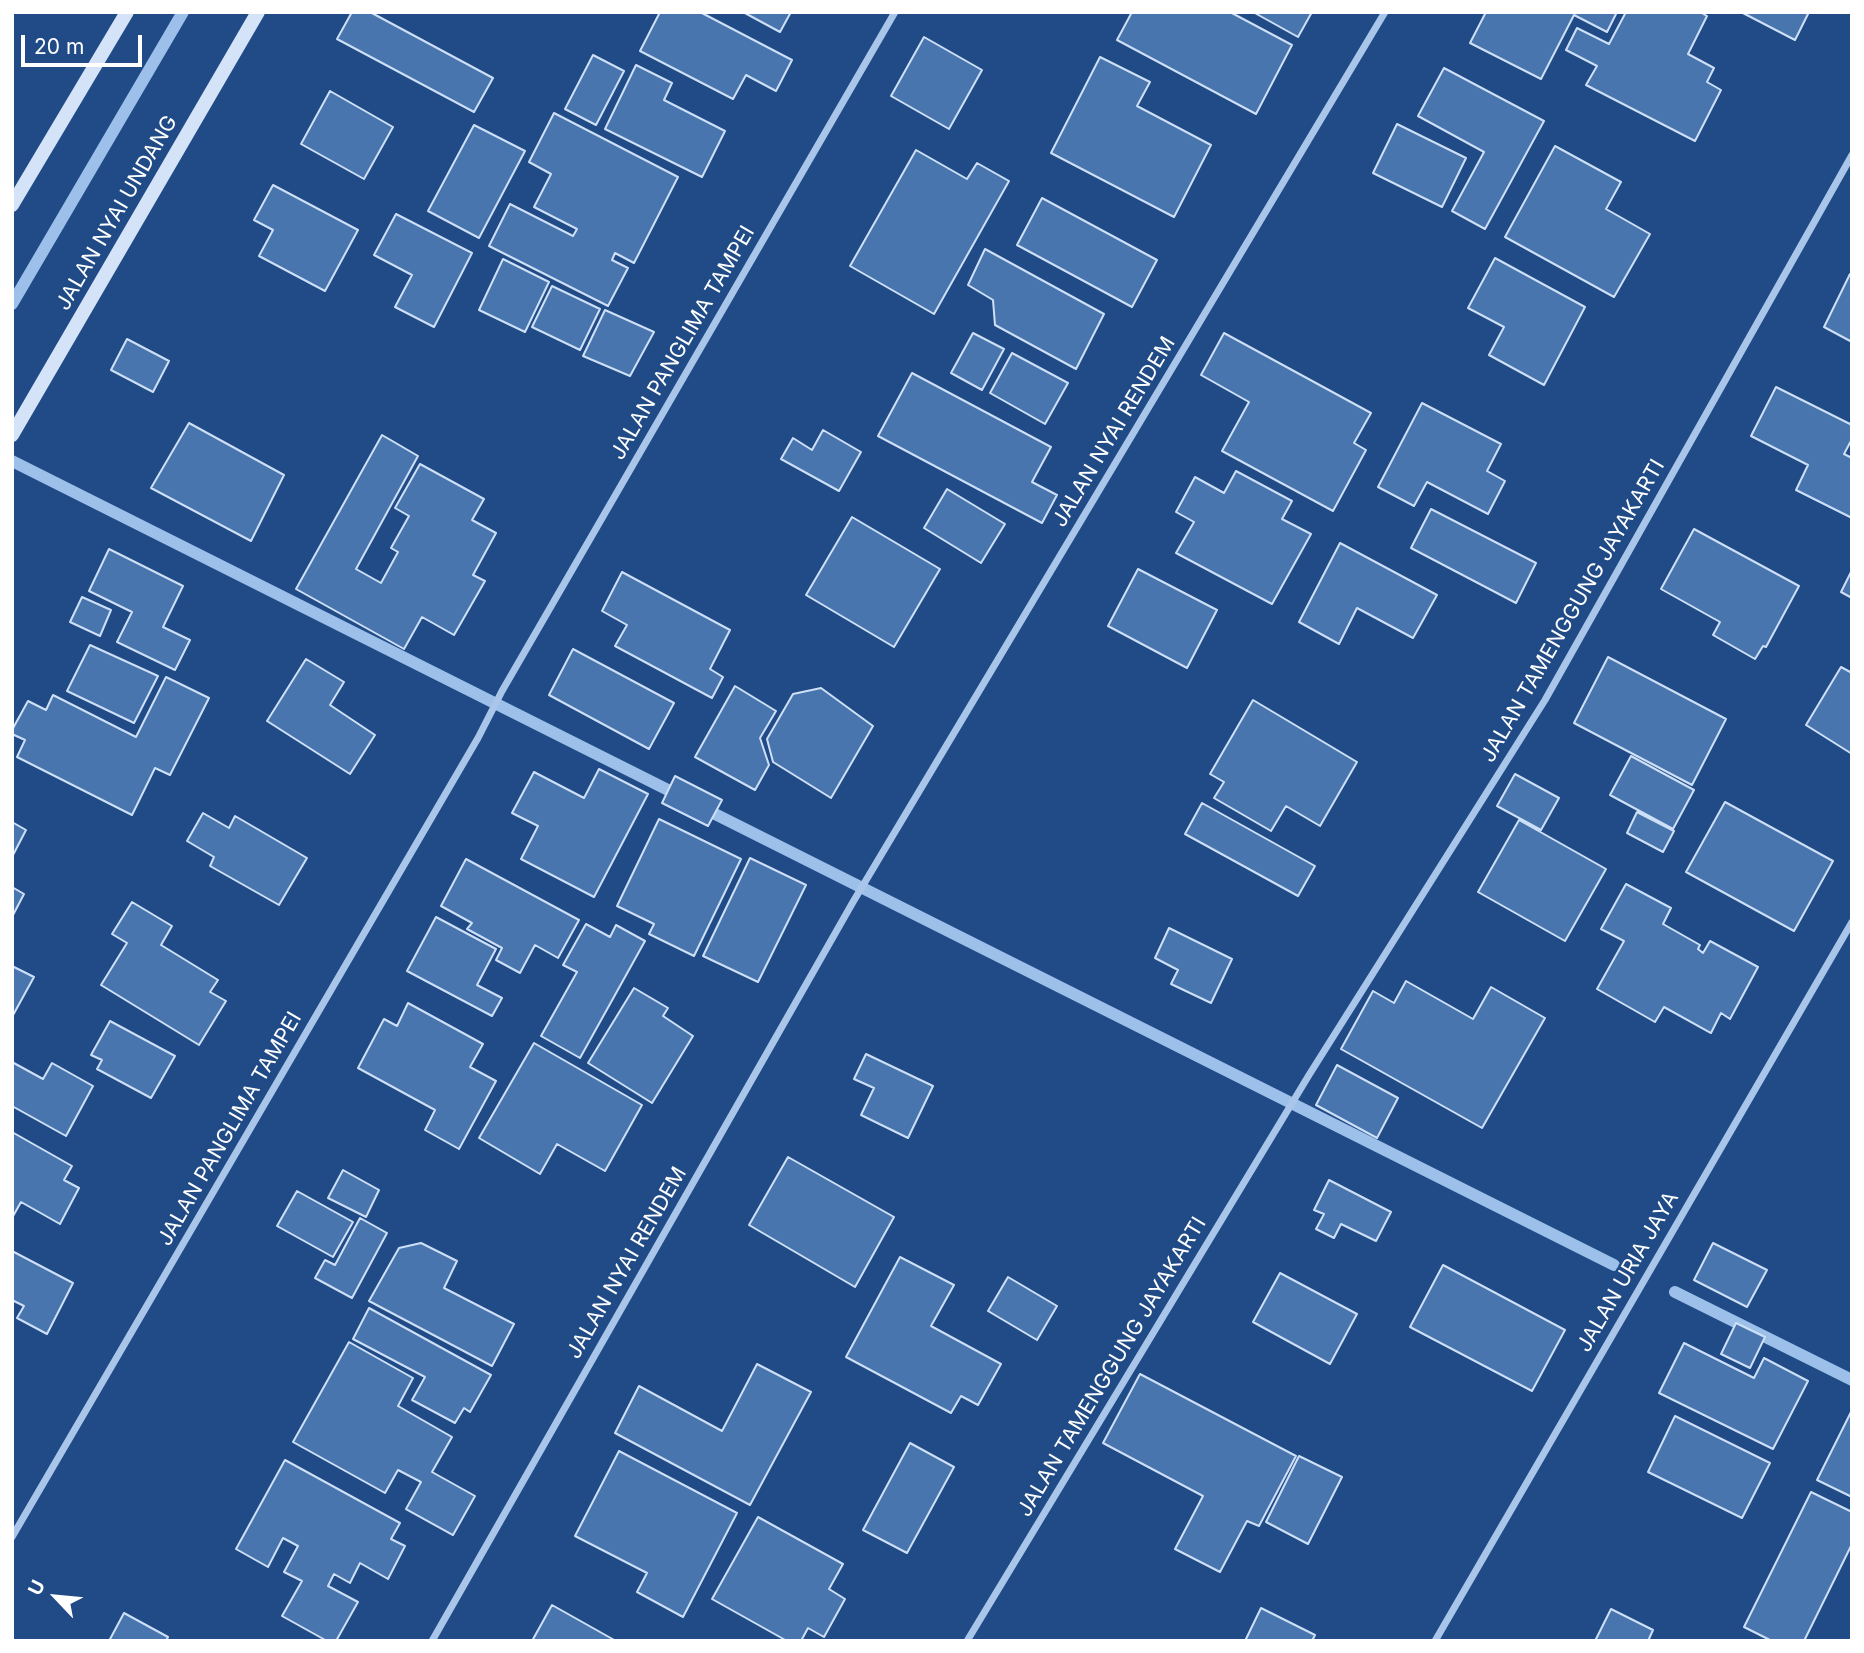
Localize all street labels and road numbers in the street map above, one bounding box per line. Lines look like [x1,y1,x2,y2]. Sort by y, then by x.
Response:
street label: JALAN NYAI UNDANG [51,111,183,315]
street label: JALAN PANGLIMA TAMPEI [606,222,760,464]
street label: JALAN NYAI RENDEM [1047,332,1181,532]
street label: JALAN TAMENGGUNG JAYAKARTI [1476,455,1670,767]
street label: JALAN PANGLIMA TAMPEI [153,1008,307,1250]
street label: JALAN NYAI RENDEM [562,1163,692,1363]
street label: JALAN URIA JAYA [1572,1187,1684,1357]
street label: JALAN TAMENGGUNG JAYAKARTI [1012,1213,1212,1521]

